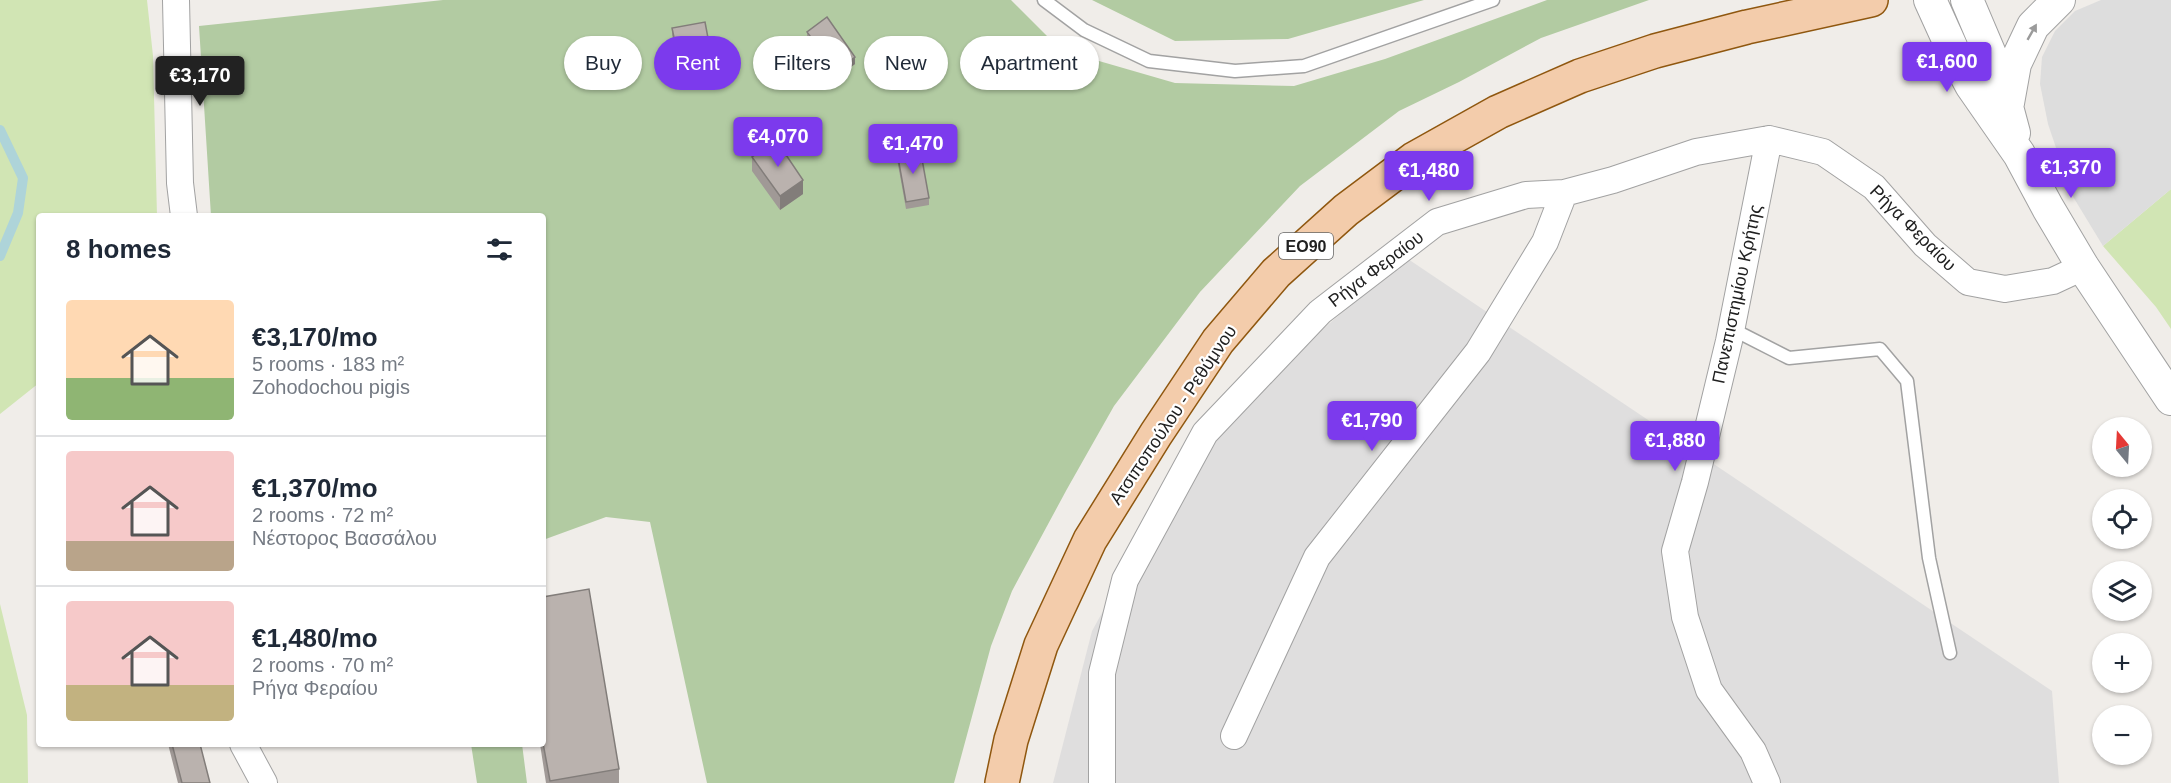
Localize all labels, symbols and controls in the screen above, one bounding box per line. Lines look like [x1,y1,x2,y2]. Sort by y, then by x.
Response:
one-way arrow [2026,24,2037,40]
chip: Buy [564,36,642,90]
chip: Rent [654,36,741,90]
chip: Filters [753,36,852,90]
chip: New [864,36,948,90]
chip: Apartment [960,36,1099,90]
pin: €1,600 [1898,42,1996,93]
text: €1,600 [1916,50,1978,72]
pin: €3,170 [151,56,249,107]
text: €3,170 [169,64,231,86]
pin: €4,070 [729,117,827,168]
pin: €1,470 [864,124,962,175]
text: €4,070 [747,125,809,147]
text: €1,470 [882,132,944,154]
pin: €1,370 [2022,148,2120,199]
pin: €1,480 [1380,151,1478,202]
text: €1,370 [2040,156,2102,178]
text: €1,480 [1398,159,1460,181]
street label: Ρήγα Φεραίου [1866,181,1960,275]
street label: Πανεπιστημίου Κρήτης [1708,202,1766,385]
street label: Ρήγα Φεραίου [1325,227,1427,311]
icon: filters [483,233,516,266]
road number: ΕΟ90 [1279,233,1333,259]
text: 8 homes [66,234,172,264]
text: €3,170/mo [252,322,378,352]
street label: Ατσιποπούλου - Ρεθύμνου [1106,322,1240,508]
icon: home [114,324,186,396]
text: 5 rooms · 183 m² [252,353,404,375]
text: Zohodochou pigis [252,376,410,398]
pin: €1,790 [1323,401,1421,452]
text: €1,790 [1341,409,1403,431]
north arrow [2092,417,2152,477]
map controls [2092,417,2152,765]
pin: €1,880 [1626,421,1724,472]
text: €1,880 [1644,429,1706,451]
text: €1,370/mo [252,473,378,503]
icon: home [114,475,186,547]
button: locate [2092,489,2152,549]
text: 2 rooms · 72 m² [252,504,393,526]
text: Νέστορος Βασσάλου [252,527,437,549]
button: layers [2092,561,2152,621]
text: €1,480/mo [252,623,378,653]
icon: home [114,625,186,697]
button: + [2092,633,2152,693]
text: 2 rooms · 70 m² [252,654,393,676]
text: Ρήγα Φεραίου [252,677,378,699]
button: − [2092,705,2152,765]

